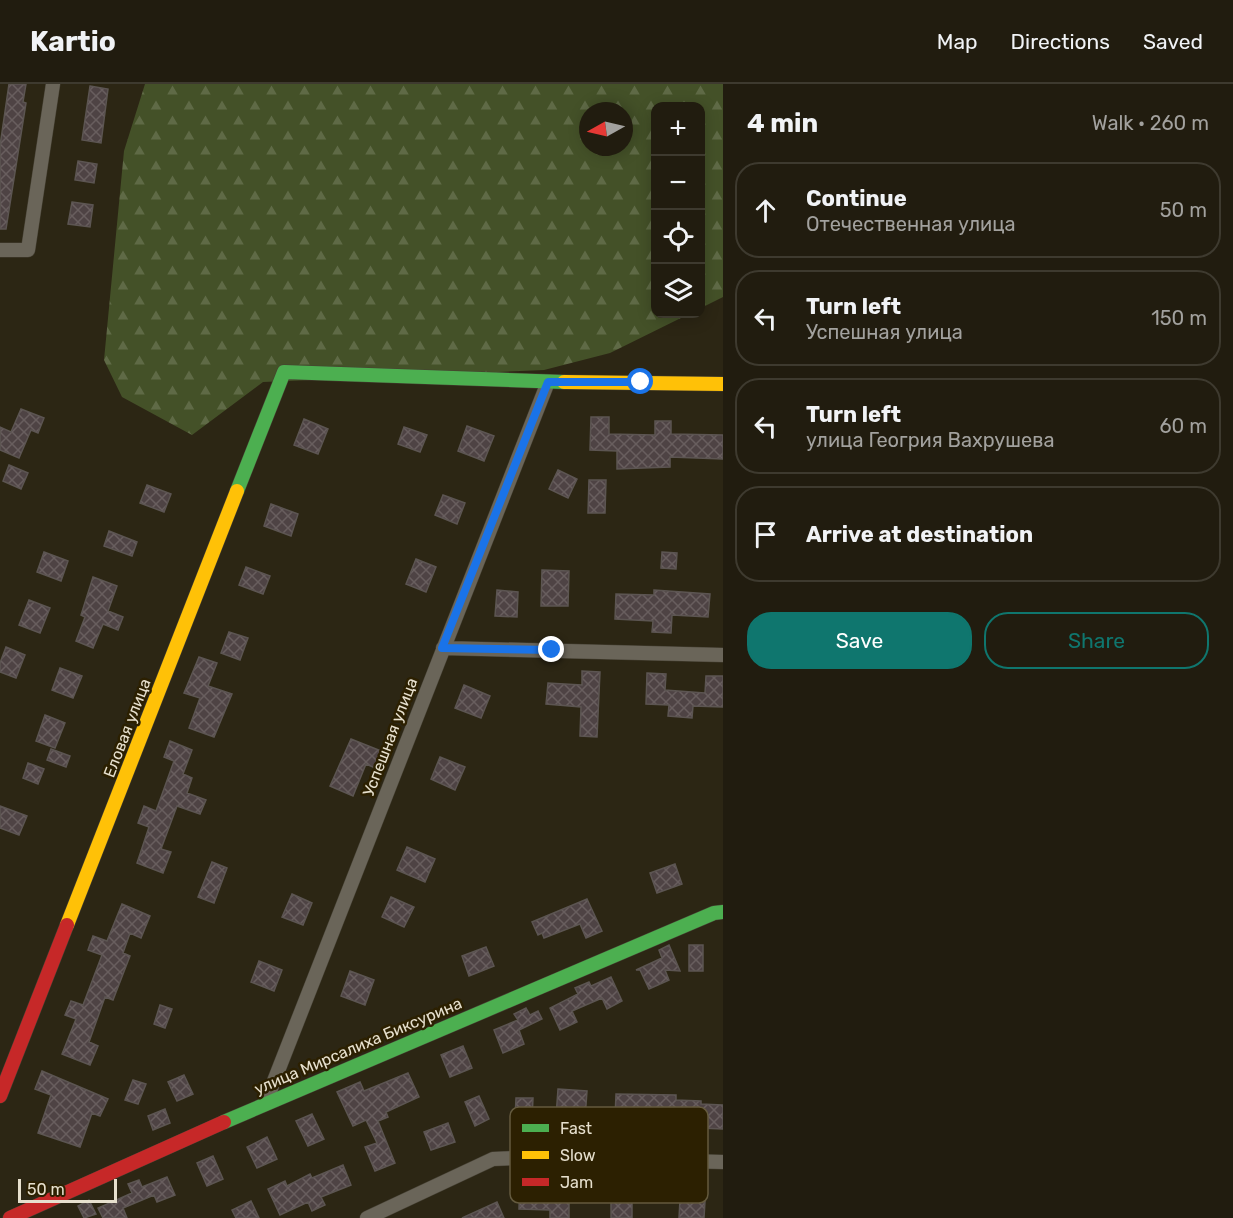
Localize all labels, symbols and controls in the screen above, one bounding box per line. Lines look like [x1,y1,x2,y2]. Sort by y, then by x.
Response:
text: Kartio [30,25,116,58]
text: Map [937,29,978,54]
text: Directions [1011,29,1110,54]
text: Saved [1143,29,1203,54]
north arrow [579,102,633,156]
map controls [651,102,705,318]
button: + [651,102,705,156]
text: 4 min [747,108,818,139]
text: Walk · 260 m [1092,111,1209,135]
button: − [651,156,705,210]
text: Continue [806,185,907,212]
icon: ahead [749,194,782,227]
text: 50 m [1160,198,1207,222]
button: locate [651,210,705,264]
text: Отечественная улица [806,212,1016,236]
button: layers [651,264,705,318]
text: Turn left [806,293,901,320]
icon: left [749,302,782,335]
text: 150 m [1151,306,1207,330]
text: Успешная улица [806,320,963,344]
route start [627,368,653,394]
text: Turn left [806,401,901,428]
icon: left [749,410,782,443]
text: 60 m [1160,414,1207,438]
text: улица Геогрия Вахрушева [806,428,1054,452]
icon: arrive [749,518,782,551]
text: Arrive at destination [806,521,1033,548]
button: Save [747,612,972,669]
button: Share [984,612,1209,669]
route end [538,636,564,662]
street label: Успешная улица [359,675,421,799]
street label: Еловая улица [99,676,155,780]
street label: улица Мирсалиха Биксурина [251,994,465,1098]
legend [510,1107,708,1203]
text: Fast [560,1119,592,1138]
text: Slow [560,1146,596,1165]
text: Jam [560,1173,593,1192]
scale bar [18,1176,117,1204]
text: 50 m [27,1180,65,1199]

